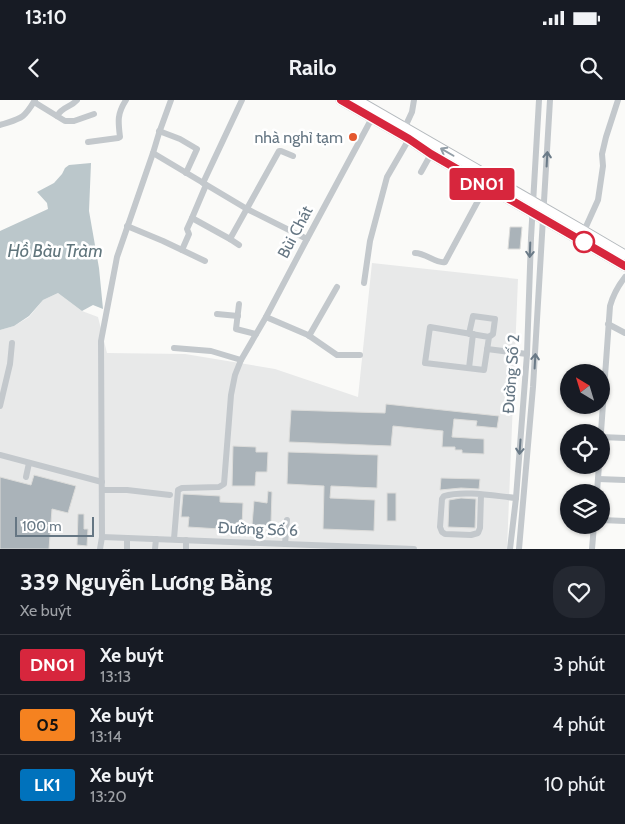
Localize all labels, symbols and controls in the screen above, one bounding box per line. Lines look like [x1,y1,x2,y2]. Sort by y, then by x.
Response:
text: 13:10 [25,6,67,29]
icon: back [20,54,48,82]
text: Railo [288,54,337,81]
icon: search [577,54,605,82]
place label: nhà nghỉ tạm [254,128,343,147]
marker: nhà nghỉ tạm [347,131,359,143]
one-way arrow [440,146,454,156]
one-way arrow [542,151,551,167]
line badge: DN01 [447,168,517,200]
text: DN01 [459,173,505,195]
street label: Bùi Chát [273,202,317,261]
unlabelled marker [573,231,595,253]
water label: Hồ Bàu Tràm [7,240,103,262]
one-way arrow [526,242,535,258]
street label: Đường Số 2 [499,334,523,414]
one-way arrow [531,353,540,369]
north arrow [560,364,610,414]
map controls [560,364,610,534]
button: locate [560,424,610,474]
one-way arrow [515,439,524,455]
button: layers [560,484,610,534]
scale bar [15,514,94,537]
text: 100 m [22,517,62,535]
street label: Đường Số 6 [218,518,298,540]
button: heart [553,566,605,618]
text: 339 Nguyễn Lương Bằng [20,567,272,596]
text: Xe buýt [20,601,72,620]
text: Xe buýt [100,644,164,667]
text: 3 phút [553,653,605,676]
text: DN01 [30,654,75,676]
text: 13:13 [100,667,131,686]
text: Xe buýt [90,704,153,727]
text: 4 phút [553,713,605,736]
text: 05 [36,714,59,736]
text: 13:14 [90,727,122,746]
text: Xe buýt [90,764,153,787]
text: 10 phút [544,773,605,796]
text: LK1 [34,774,61,796]
text: 13:20 [90,787,127,806]

